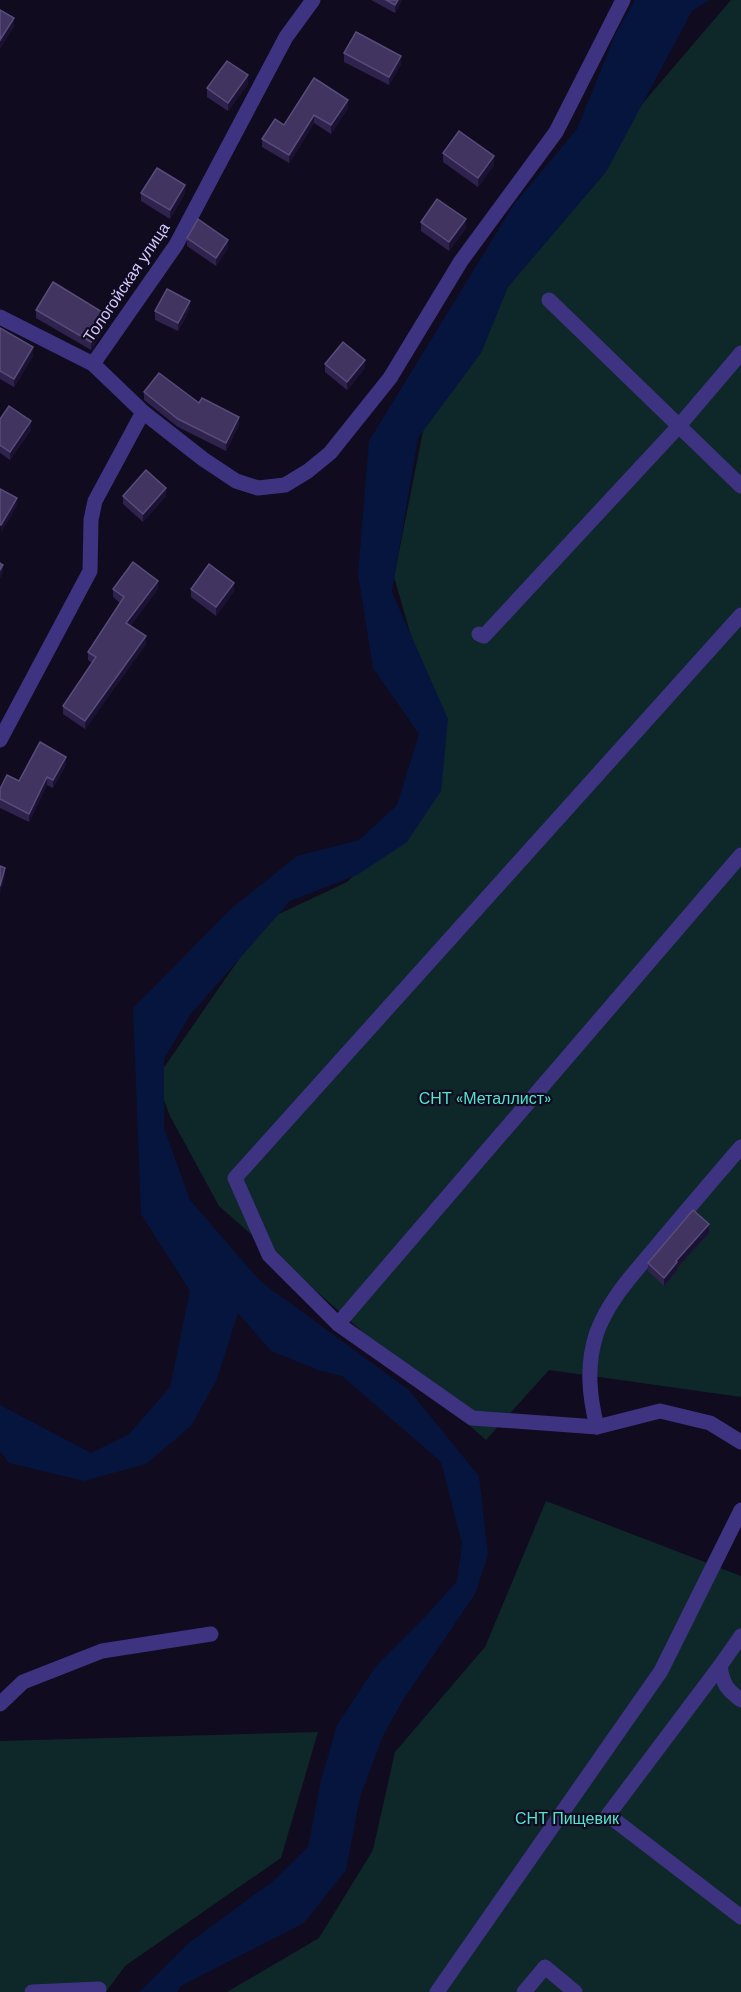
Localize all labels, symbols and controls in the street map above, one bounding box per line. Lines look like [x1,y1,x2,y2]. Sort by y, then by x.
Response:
street label: Тологойская улица [79,218,174,346]
park label: СНТ «Металлист» [419,1088,551,1109]
park label: СНТ Пищевик [515,1808,620,1829]

